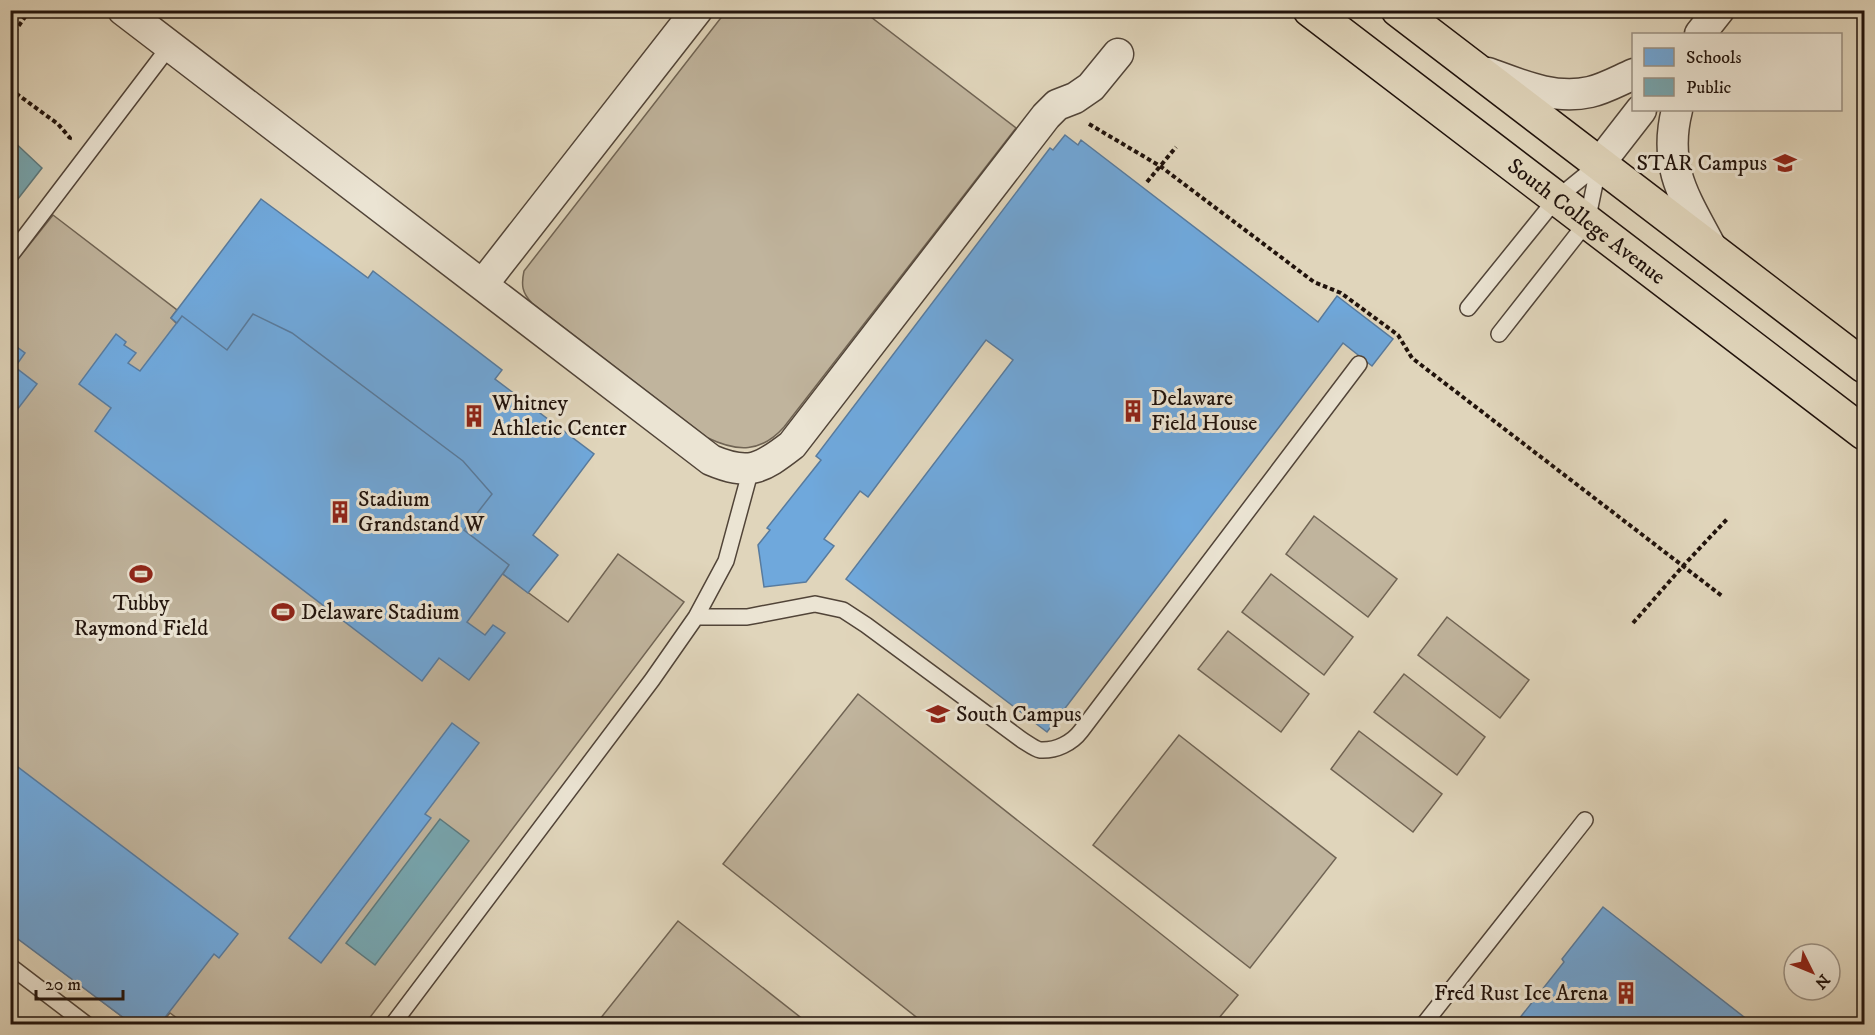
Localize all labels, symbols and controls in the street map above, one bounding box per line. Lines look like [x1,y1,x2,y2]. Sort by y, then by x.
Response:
legend [1632,33,1842,111]
text: Schools [1686,47,1741,69]
text: Public [1686,77,1732,99]
place label: STAR Campus [1637,150,1767,177]
school or university icon: STAR Campus [1772,150,1798,176]
street label: South College Avenue [1502,152,1671,290]
place label: Delaware Field House [1151,385,1257,437]
place label: Whitney Athletic Center [491,390,627,442]
building icon: Delaware Field House [1120,398,1146,424]
building icon: Whitney Athletic Center [461,403,487,429]
place label: Stadium Grandstand W [358,486,485,538]
building icon: Stadium Grandstand W [327,499,353,525]
sports icon: Tubby Raymond Field [128,561,154,587]
place label: Tubby Raymond Field [74,590,208,642]
sports icon: Delaware Stadium [270,599,296,625]
place label: Delaware Stadium [301,599,459,626]
school or university icon: South Campus [925,701,951,727]
place label: South Campus [956,701,1082,728]
north arrow [1782,942,1842,1002]
scale bar [36,963,123,1001]
text: N [1810,970,1834,993]
text: 20 m [45,974,81,996]
place label: Fred Rust Ice Arena [1434,980,1609,1007]
building icon: Fred Rust Ice Arena [1613,980,1639,1006]

